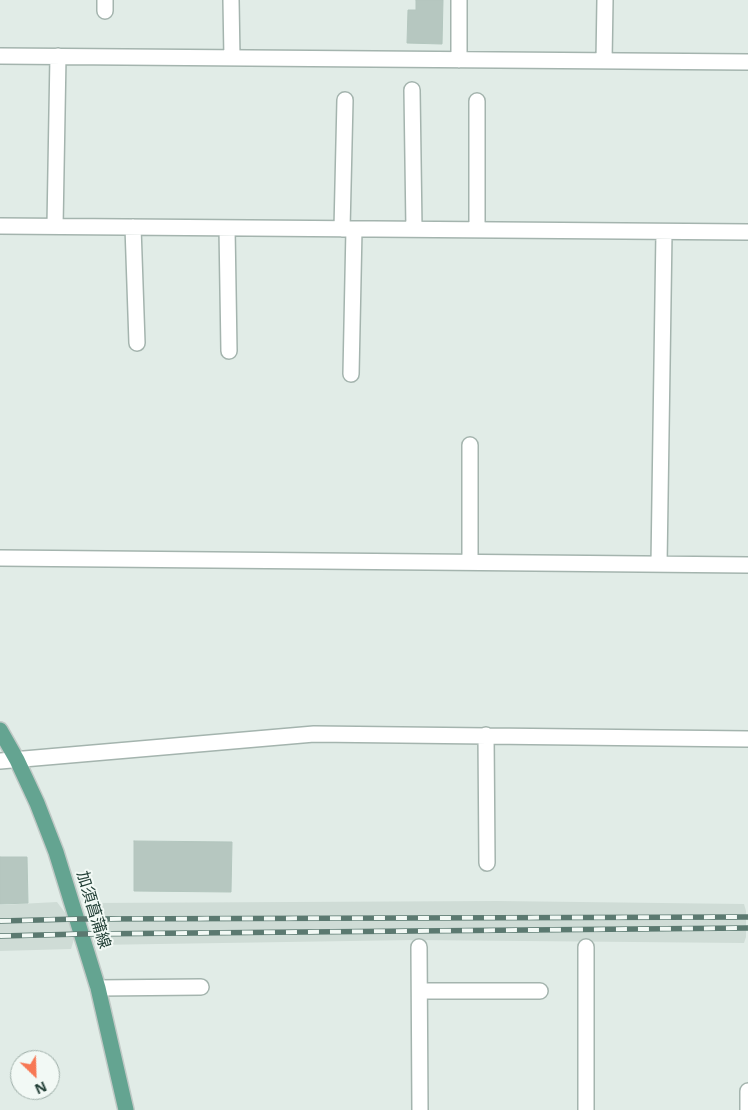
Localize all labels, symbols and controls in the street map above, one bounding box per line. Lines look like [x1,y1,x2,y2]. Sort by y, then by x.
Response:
street label: 加須菖蒲線 [72,869,114,951]
north arrow [10,1050,60,1100]
text: N [32,1077,50,1099]

